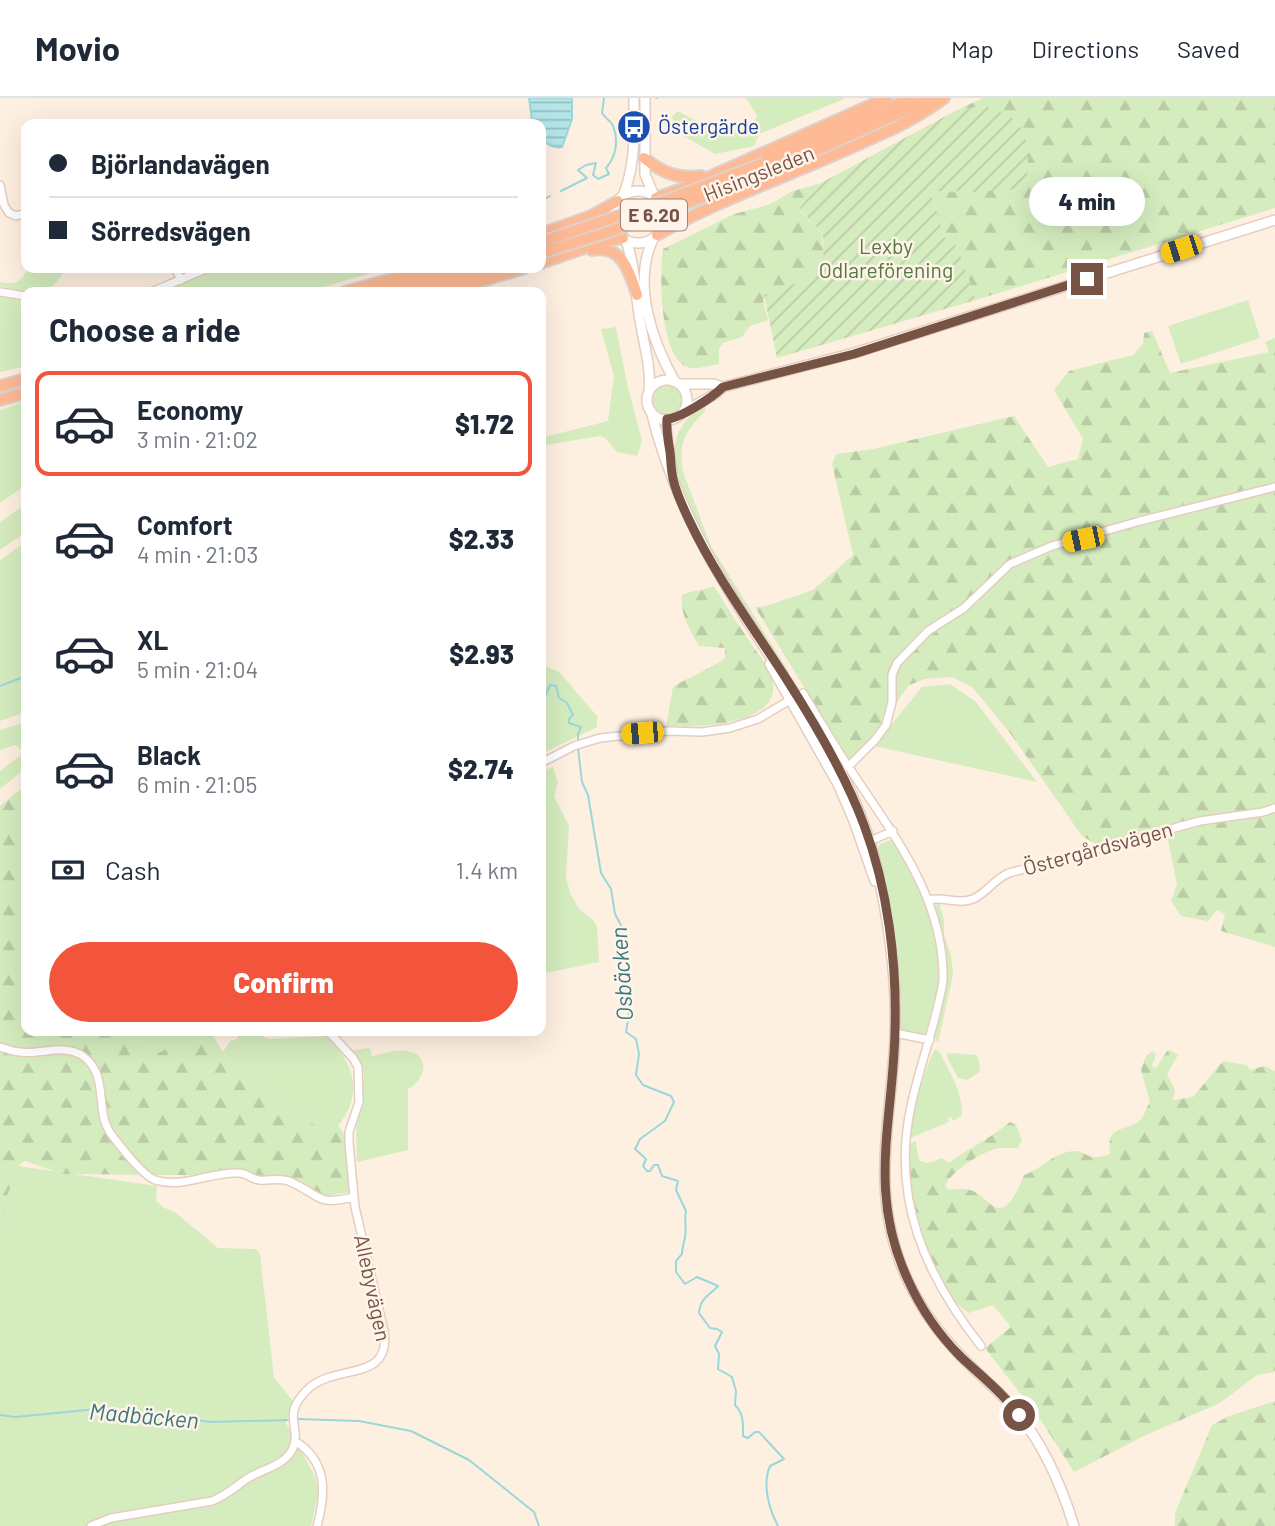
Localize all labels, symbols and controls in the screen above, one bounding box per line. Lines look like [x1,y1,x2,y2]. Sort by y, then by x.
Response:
text: Movio [35,28,120,68]
text: Map [951,34,994,63]
text: Directions [1032,34,1139,63]
text: Saved [1177,34,1240,63]
bus stop icon: Östergärde [615,108,653,146]
place label: Östergärde [658,113,759,138]
street label: Hisingsleden [699,139,817,206]
text: Björlandavägen [91,148,270,179]
callout: 4 min [1029,178,1145,226]
text: 4 min [1059,187,1115,215]
road number: E 6.20 [621,200,687,230]
text: Sörredsvägen [91,215,251,246]
park label: Lexby Odlareförening [819,233,953,282]
car [1158,233,1205,265]
route end [1071,263,1103,295]
text: Choose a ride [49,310,241,348]
icon: car [53,392,116,455]
text: Economy [137,394,243,425]
text: $1.72 [455,408,514,439]
text: 3 min · 21:02 [137,425,258,453]
icon: car [53,507,116,570]
text: Comfort [137,509,233,540]
text: $2.33 [449,523,514,554]
car [1061,524,1106,554]
text: 4 min · 21:03 [137,540,258,568]
icon: car [53,622,116,685]
text: XL [137,624,168,655]
text: $2.93 [449,638,514,669]
text: 5 min · 21:04 [137,655,258,683]
car [621,721,664,745]
icon: car [53,737,116,800]
text: Black [137,739,201,770]
text: $2.74 [448,753,514,784]
text: 6 min · 21:05 [137,770,257,798]
street label: Östergårdsvägen [1020,816,1175,880]
icon: cash [49,851,87,889]
text: Cash [105,854,160,885]
text: 1.4 km [456,856,518,884]
water label: Osbäcken [604,926,638,1022]
button: Confirm [49,942,518,1022]
street label: Allebyvägen [350,1232,397,1343]
water label: Madbäcken [88,1396,200,1434]
route start [1003,1399,1035,1431]

